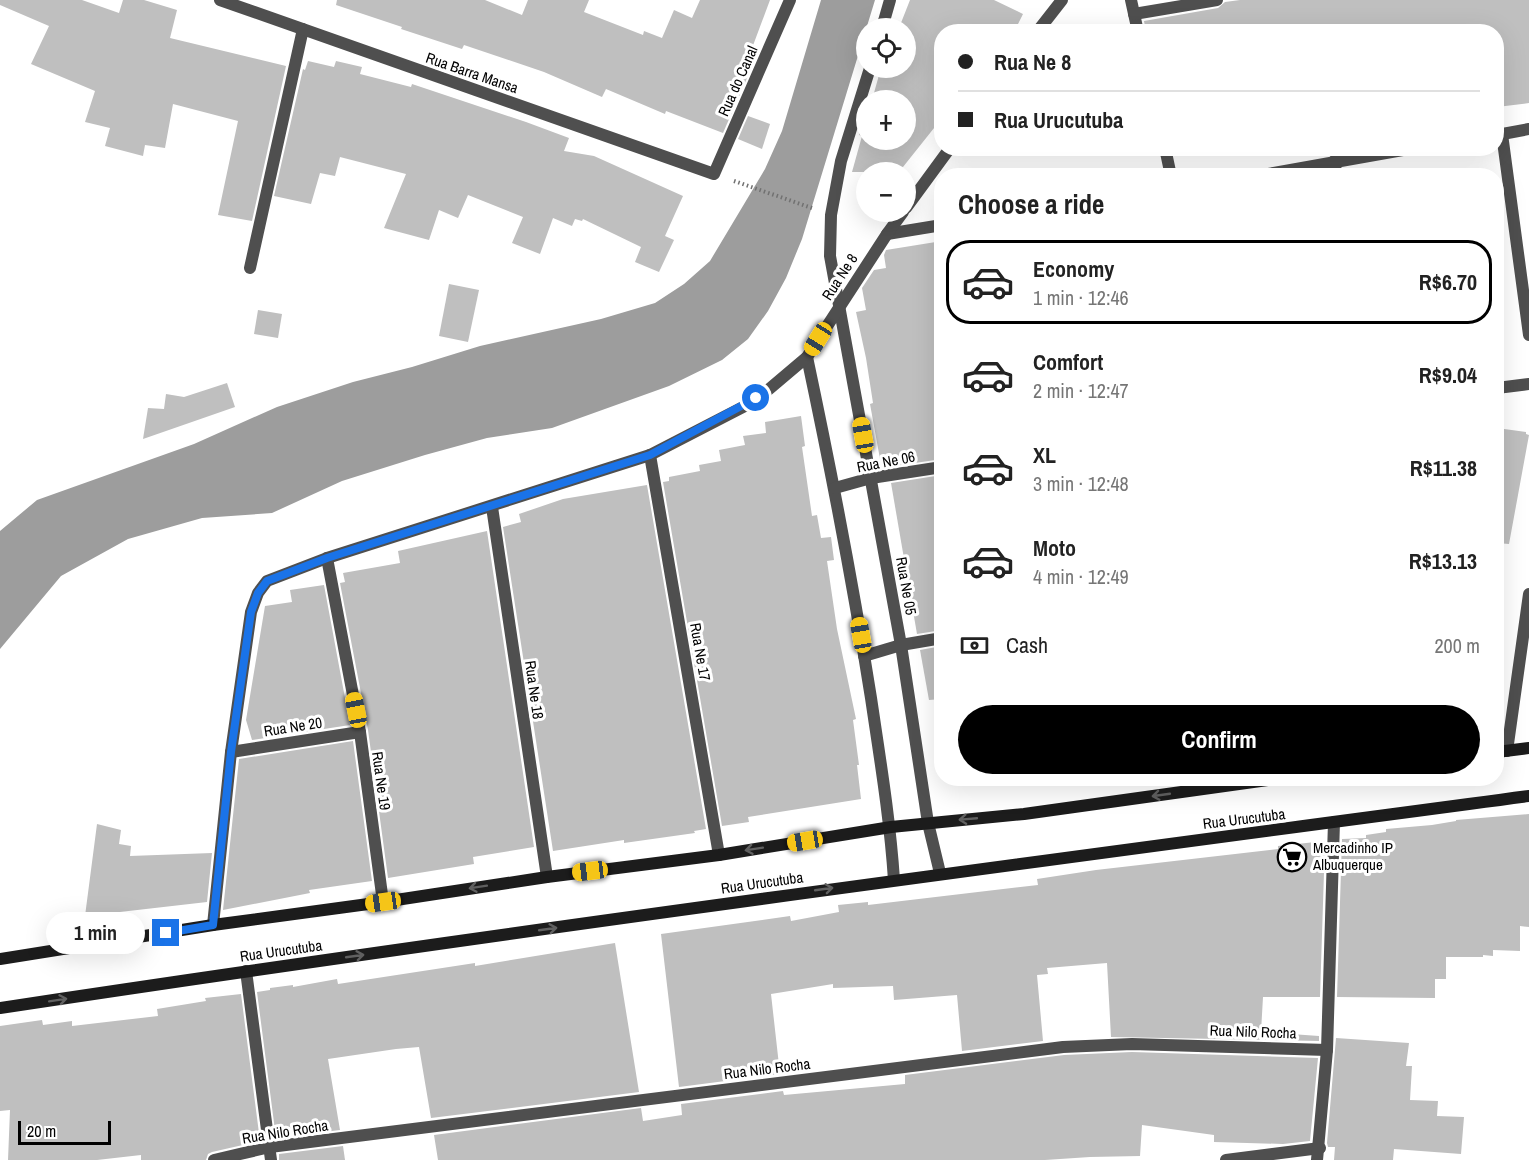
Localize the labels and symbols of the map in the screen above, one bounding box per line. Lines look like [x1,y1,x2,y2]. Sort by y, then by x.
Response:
street label: Rua do Canal [713,42,762,119]
street label: Rua Barra Mansa [423,47,521,98]
street label: Rua Ne 8 [817,249,863,304]
car [801,319,835,359]
route start [742,384,769,411]
car [851,416,875,454]
street label: Rua Ne 06 [855,446,917,477]
street label: Rua Ne 05 [891,555,922,617]
car [849,616,873,654]
street label: Rua Ne 17 [685,621,716,683]
street label: Rua Ne 18 [520,659,549,721]
car [344,691,368,729]
street label: Rua Ne 20 [262,712,324,741]
street label: Rua Ne 19 [367,750,396,812]
one-way arrow [1152,790,1172,801]
street label: Rua Urucutuba [1202,803,1286,834]
one-way arrow [958,814,978,825]
car [786,829,824,853]
place label: Mercadinho IP Albuquerque [1312,837,1393,875]
supermarket icon: Mercadinho IP Albuquerque [1276,841,1308,873]
one-way arrow [745,844,764,855]
car [571,860,609,882]
street label: Rua Urucutuba [720,866,805,899]
one-way arrow [468,882,488,893]
one-way arrow [814,884,833,895]
car [364,891,402,913]
callout: 1 min [46,912,145,954]
route end [152,919,179,946]
one-way arrow [537,923,557,934]
street label: Rua Urucutuba [239,934,324,967]
one-way arrow [344,950,364,961]
one-way arrow [47,994,67,1005]
street label: Rua Nilo Rocha [1209,1019,1297,1044]
street label: Rua Nilo Rocha [723,1053,811,1084]
street label: Rua Nilo Rocha [240,1114,330,1149]
scale bar [18,1118,111,1146]

